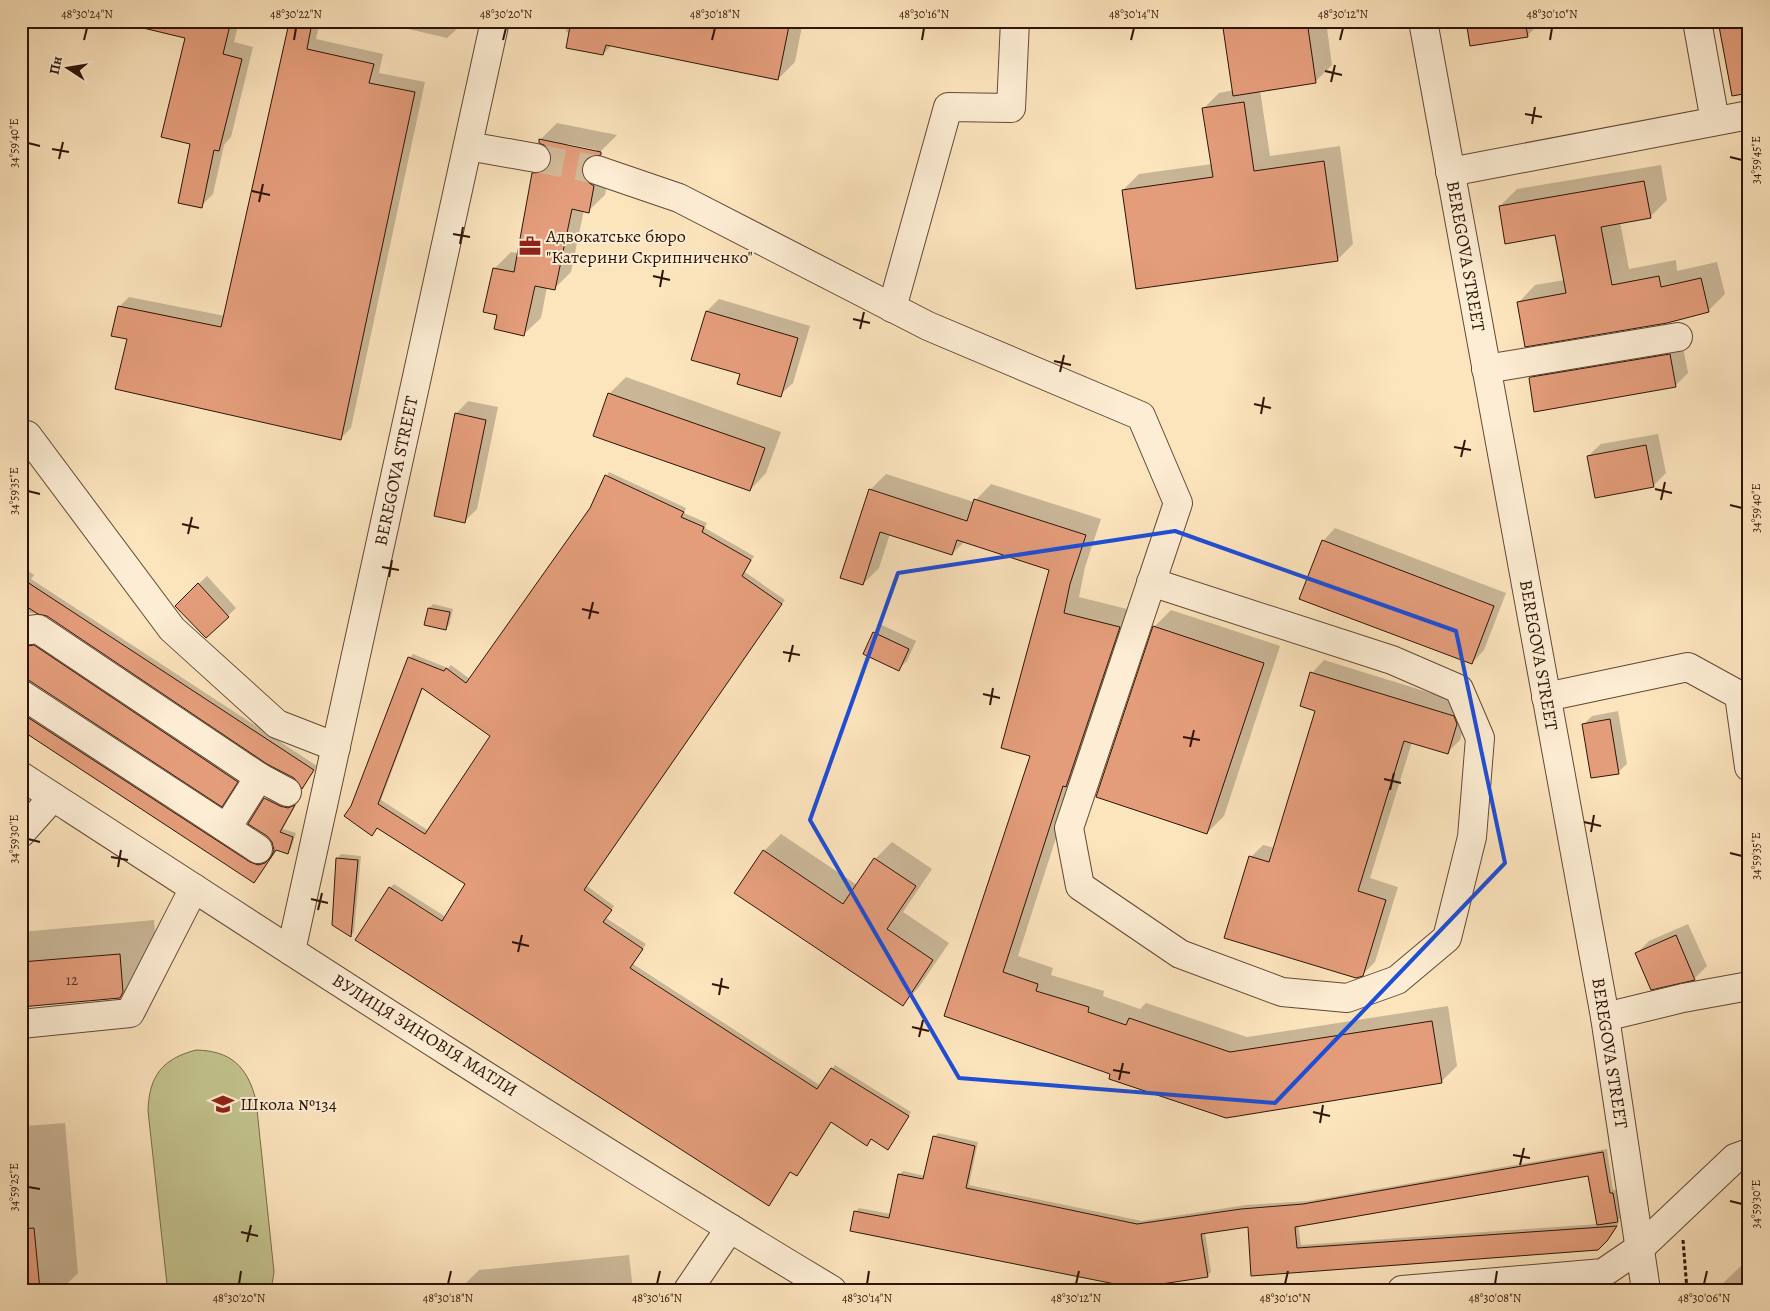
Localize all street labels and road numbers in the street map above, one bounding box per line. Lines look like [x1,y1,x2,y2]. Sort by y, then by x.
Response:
street label: BEREGOVA STREET [1441,179,1491,333]
street label: BEREGOVA STREET [368,394,424,548]
street label: BEREGOVA STREET [1514,578,1564,732]
street label: ВУЛИЦЯ ЗИНОВІЯ МАТЛИ [328,968,522,1102]
street label: BEREGOVA STREET [1586,976,1634,1130]

